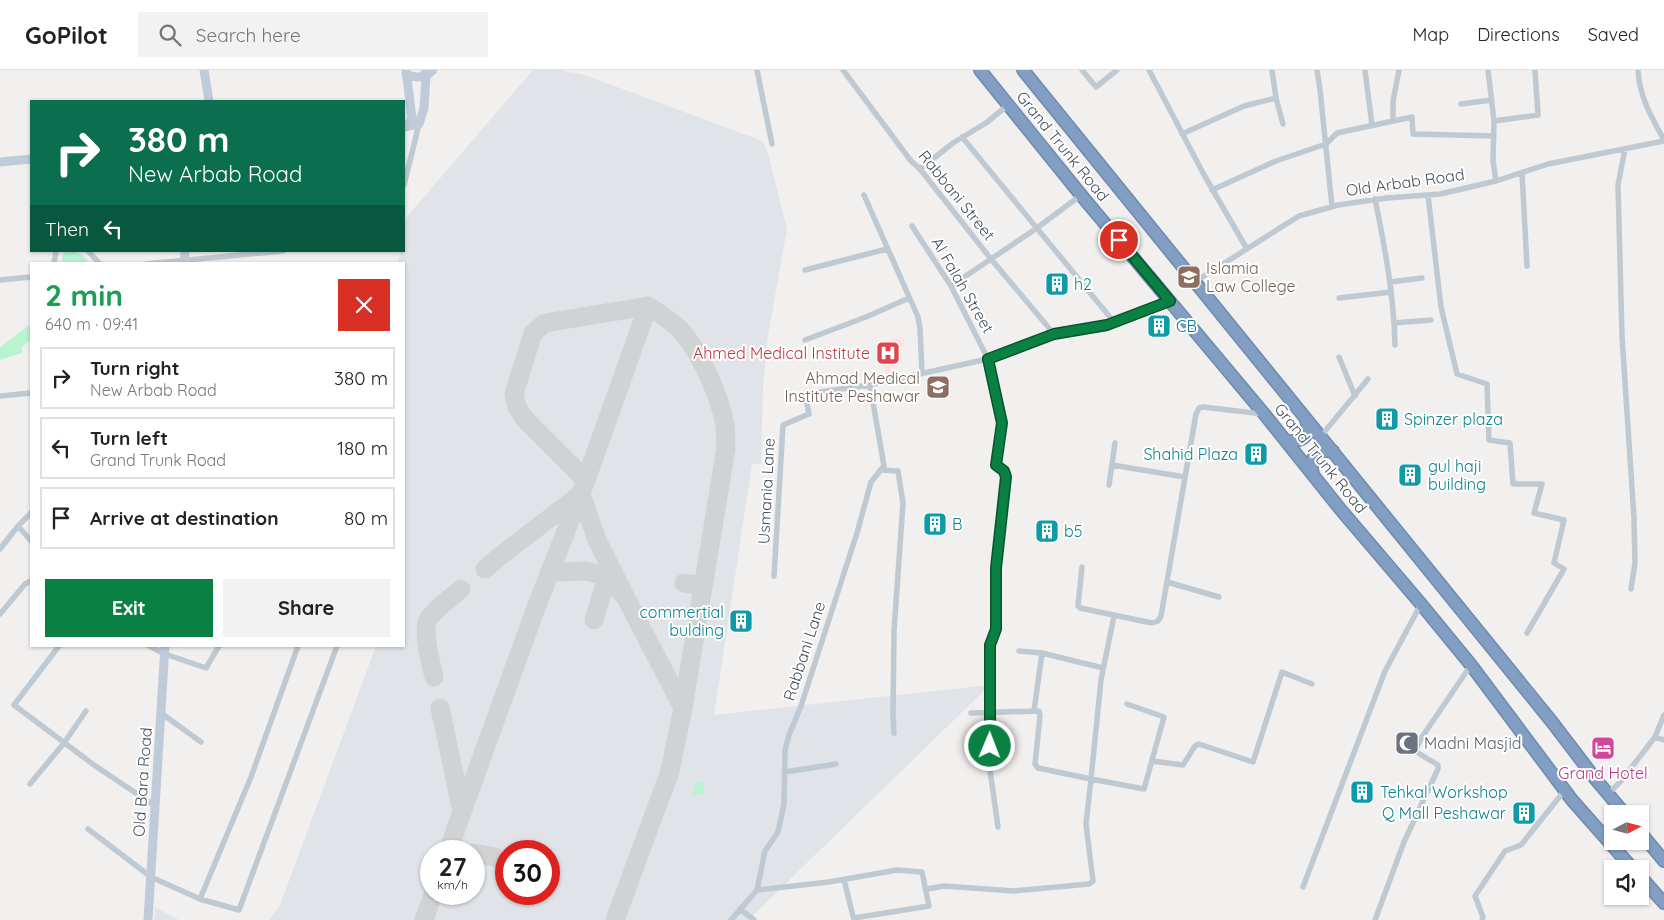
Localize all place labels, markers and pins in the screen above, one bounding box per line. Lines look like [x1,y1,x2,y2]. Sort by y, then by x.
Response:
pin [1098,219,1140,261]
place label: Islamia Law College [1206,258,1296,296]
school or university icon: Islamia Law College [1176,264,1202,290]
building icon: h2 [1044,271,1070,297]
place label: h2 [1074,274,1092,294]
building icon: CB [1146,313,1172,339]
place label: CB [1176,316,1197,336]
hospital icon: Ahmed Medical Institute [875,340,901,366]
place label: Ahmed Medical Institute [693,343,870,363]
place label: Ahmad Medical Institute Peshawar [785,368,920,406]
school or university icon: Ahmad Medical Institute Peshawar [925,374,951,400]
building icon: Spinzer plaza [1374,406,1400,432]
place label: Spinzer plaza [1404,409,1503,429]
building icon: Shahid Plaza [1243,441,1269,467]
place label: Shahid Plaza [1143,444,1238,464]
place label: gul haji building [1428,456,1486,494]
building icon: gul haji building [1397,462,1423,488]
building icon: B [922,511,948,537]
place label: B [952,514,962,534]
building icon: b5 [1034,518,1060,544]
place label: b5 [1064,521,1082,541]
place label: commertial bulding [639,602,724,640]
building icon: commertial bulding [728,608,754,634]
mosque icon: Madni Masjid [1394,730,1420,756]
place label: Madni Masjid [1424,733,1522,753]
hotel icon: Grand Hotel [1590,735,1616,761]
place label: Grand Hotel [1558,763,1648,783]
building icon: Tehkal Workshop [1349,779,1375,805]
place label: Tehkal Workshop [1380,782,1508,802]
building icon: Q Mall Peshawar [1511,800,1537,826]
place label: Q Mall Peshawar [1382,803,1506,823]

